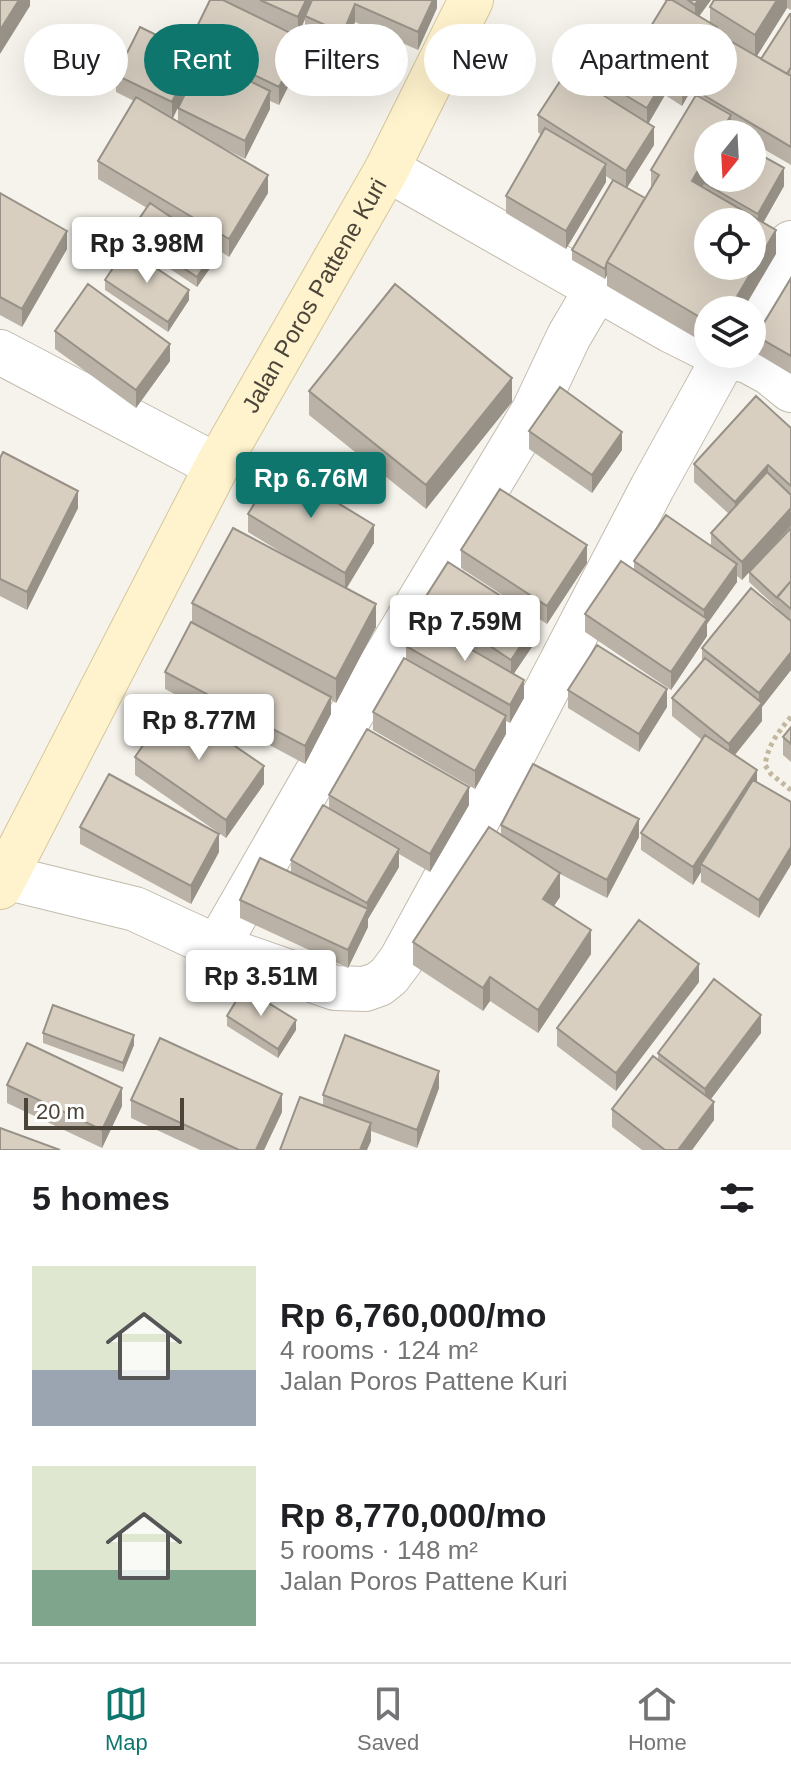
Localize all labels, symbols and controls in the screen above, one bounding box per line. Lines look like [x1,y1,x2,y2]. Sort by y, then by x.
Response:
chip: Buy [24,24,128,96]
chip: Rent [144,24,259,96]
chip: Filters [275,24,408,96]
chip: New [424,24,536,96]
chip: Apartment [552,24,737,96]
north arrow [694,120,766,192]
map controls [694,120,766,368]
street label: Jalan Poros Pattene Kuri [236,173,392,417]
button: locate [694,208,766,280]
pin: Rp 3.98M [64,217,230,285]
text: Rp 3.98M [90,228,204,258]
button: layers [694,296,766,368]
pin: Rp 6.76M [228,452,394,520]
text: Rp 6.76M [254,463,368,493]
pin: Rp 7.59M [382,595,548,663]
text: Rp 7.59M [408,606,522,636]
pin: Rp 8.77M [116,694,282,762]
text: Rp 8.77M [142,705,256,735]
pin: Rp 3.51M [178,950,344,1018]
text: Rp 3.51M [204,961,318,991]
scale bar [24,1094,184,1130]
text: 20 m [36,1099,85,1124]
icon: filters [715,1176,759,1220]
text: 5 homes [32,1179,170,1217]
text: Rp 6,760,000/mo [280,1296,546,1334]
icon: home [96,1298,192,1394]
text: 4 rooms · 124 m² [280,1335,478,1365]
text: Jalan Poros Pattene Kuri [280,1366,568,1396]
text: Rp 8,770,000/mo [280,1496,546,1534]
icon: home [96,1498,192,1594]
text: 5 rooms · 148 m² [280,1535,478,1565]
text: Jalan Poros Pattene Kuri [280,1566,568,1596]
tab: Map [104,1682,148,1756]
tab: Saved [357,1682,419,1756]
tab: Home [628,1682,687,1756]

